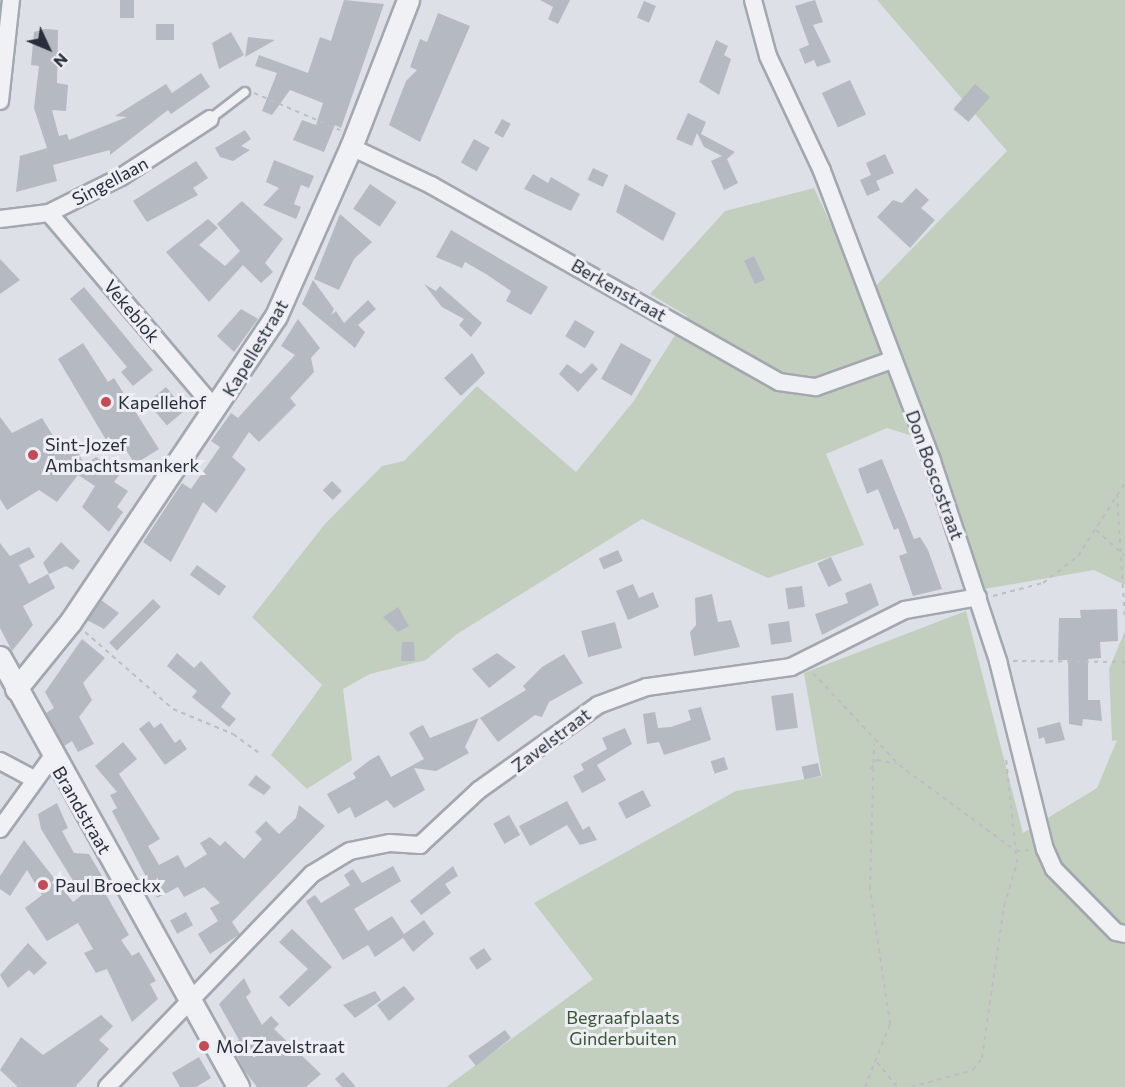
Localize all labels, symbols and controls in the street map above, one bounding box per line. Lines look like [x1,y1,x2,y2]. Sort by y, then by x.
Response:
north arrow [18,18,78,78]
text: N [50,50,72,72]
street label: Singellaan [68,152,152,210]
street label: Berkenstraat [568,254,670,326]
street label: Vekeblok [100,275,164,347]
street label: Kapellestraat [218,296,292,400]
place label: Kapellehof [118,391,206,413]
marker: Kapellehof [99,395,113,409]
street label: Don Boscostraat [902,407,968,543]
place label: Sint-Jozef Ambachtsmankerk [45,434,199,476]
marker: Sint-Jozef Ambachtsmankerk [26,448,40,462]
street label: Zavelstraat [507,703,595,777]
street label: Brandstraat [48,762,116,858]
place label: Paul Broeckx [55,874,161,896]
marker: Paul Broeckx [36,878,50,892]
park label: Begraafplaats Ginderbuiten [566,1007,680,1050]
place label: Mol Zavelstraat [216,1035,345,1057]
marker: Mol Zavelstraat [197,1039,211,1053]

